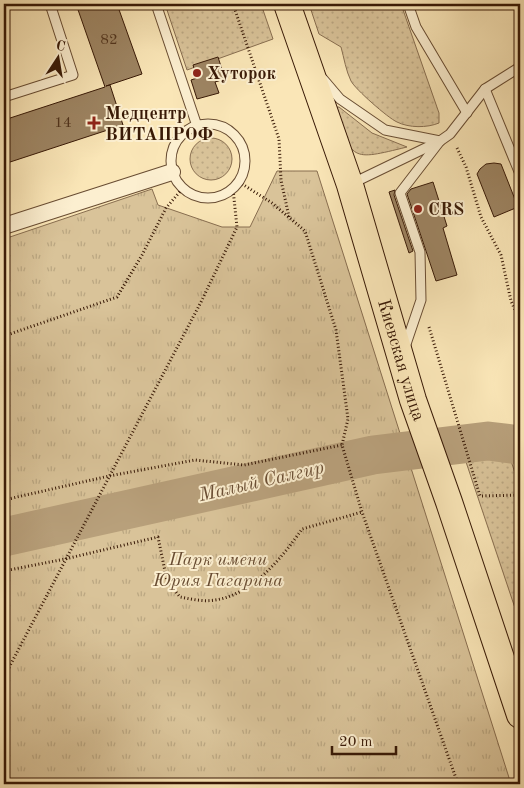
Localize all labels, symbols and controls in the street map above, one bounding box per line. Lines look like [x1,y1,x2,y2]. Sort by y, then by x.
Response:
north arrow [32,32,82,82]
house number: 82 [100,33,118,48]
text: С [55,38,66,54]
place label: Хуторок [207,65,277,83]
marker: Хуторок [191,67,203,79]
place label: Медцентр ВИТАПРОФ [105,105,213,144]
house number: 14 [54,116,72,131]
marker: Медцентр ВИТАПРОФ [87,116,101,130]
place label: CRS [428,201,464,219]
marker: CRS [412,203,424,215]
street label: Киевская улица [374,297,428,424]
water label: Малый Салгир [196,459,326,506]
park label: Парк имени Юрия Гагарина [152,551,283,590]
scale bar [332,723,395,755]
text: 20 m [339,735,373,750]

